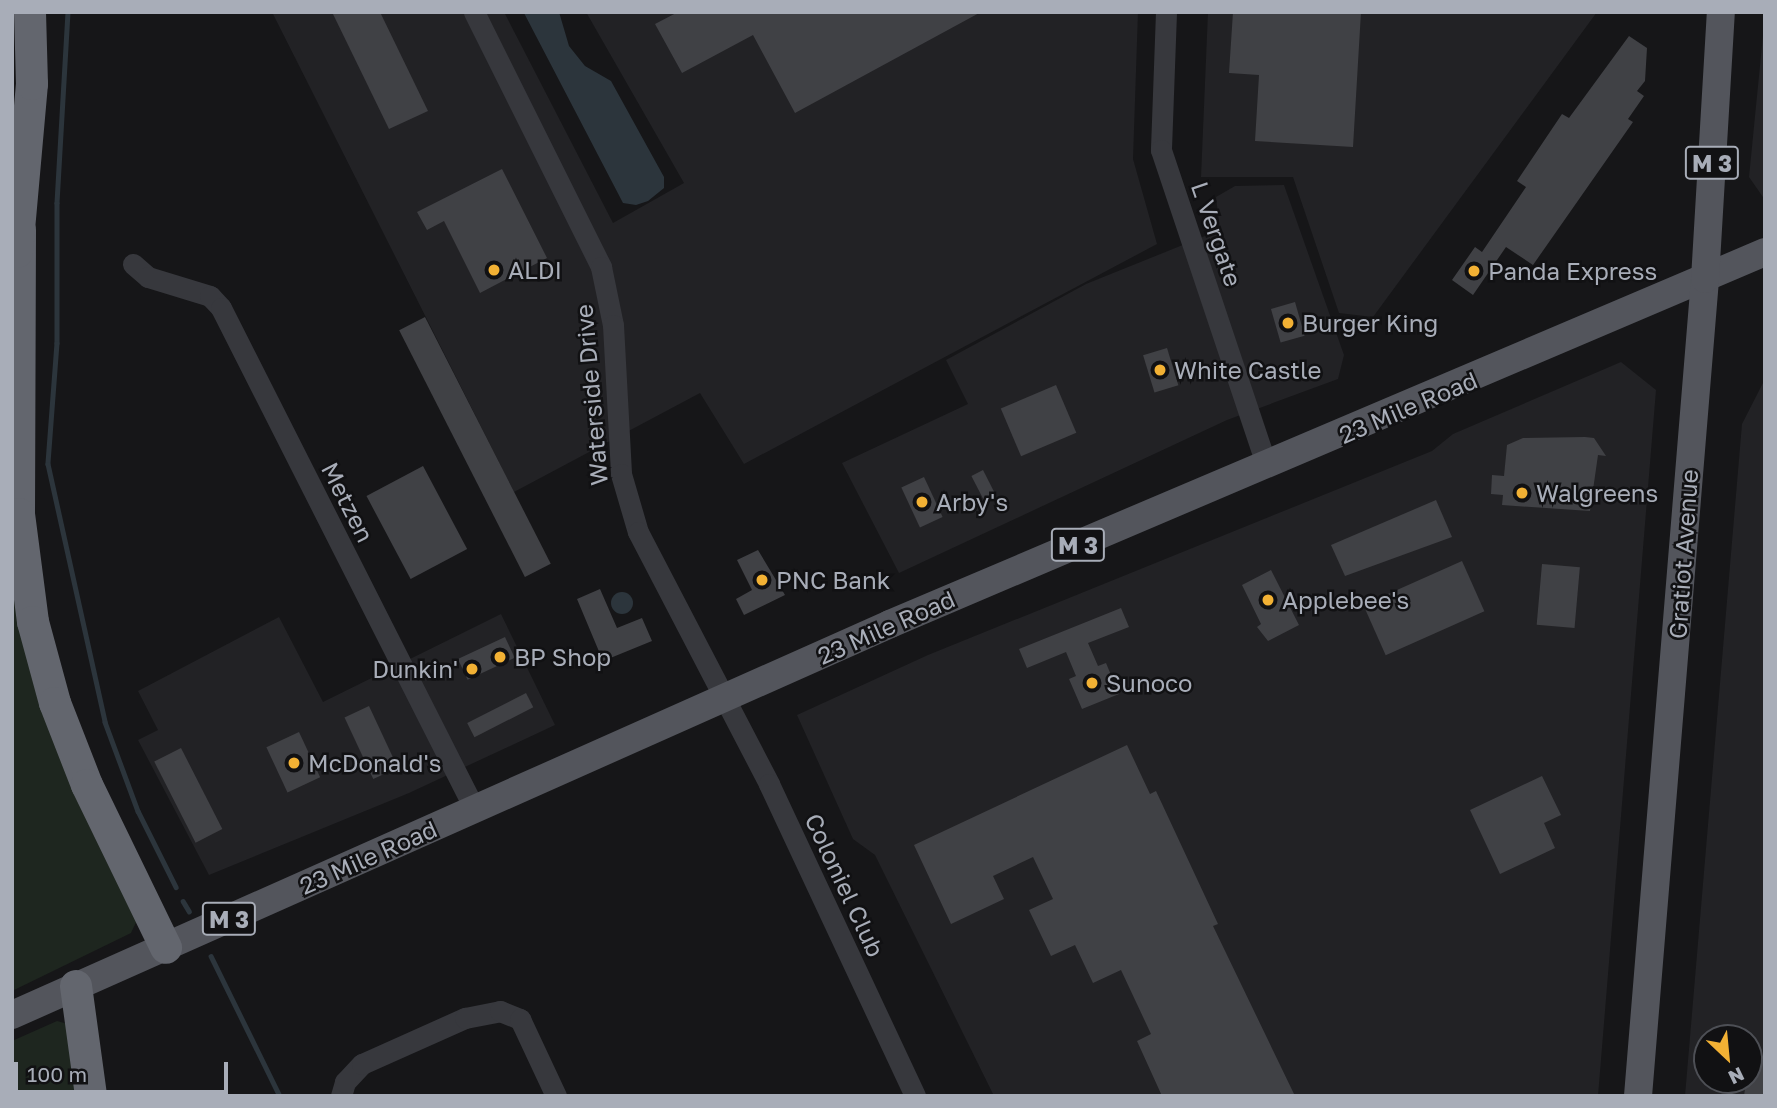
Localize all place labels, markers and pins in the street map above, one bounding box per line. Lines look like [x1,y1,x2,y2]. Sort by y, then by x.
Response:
place label: ALDI [508,256,562,284]
place label: Panda Express [1488,257,1657,285]
marker: ALDI [486,262,502,278]
marker: Panda Express [1466,263,1482,279]
place label: Burger King [1302,309,1438,337]
marker: Burger King [1280,315,1296,331]
place label: White Castle [1174,356,1321,384]
marker: White Castle [1152,362,1168,378]
place label: Walgreens [1536,479,1658,507]
marker: Walgreens [1514,485,1530,501]
place label: Arby's [936,488,1008,516]
marker: Arby's [914,494,930,510]
place label: PNC Bank [776,566,890,594]
marker: PNC Bank [754,572,770,588]
place label: Applebee's [1282,586,1409,614]
marker: Applebee's [1260,592,1276,608]
place label: BP Shop [514,643,611,671]
marker: BP Shop [492,649,508,665]
place label: Dunkin' [372,655,458,683]
marker: Dunkin' [464,661,480,677]
place label: Sunoco [1106,669,1193,697]
marker: Sunoco [1084,675,1100,691]
place label: McDonald's [308,749,441,777]
marker: McDonald's [286,755,302,771]

